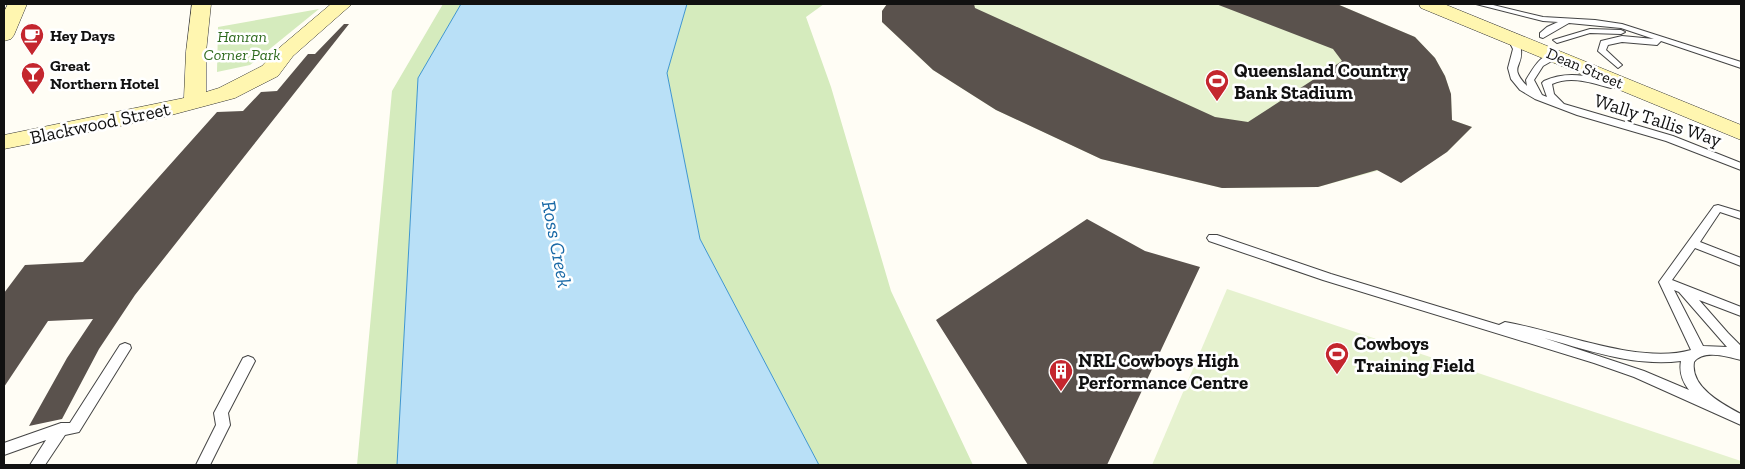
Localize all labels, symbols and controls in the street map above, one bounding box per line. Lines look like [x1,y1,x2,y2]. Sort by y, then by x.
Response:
cafe icon: Hey Days [19,22,45,56]
place label: Hey Days [50,26,115,45]
park label: Hanran Corner Park [204,27,280,64]
street label: Dean Street [1544,43,1626,93]
place label: Great Northern Hotel [50,56,159,93]
place label: Queensland Country Bank Stadium [1234,59,1408,104]
bar icon: Great Northern Hotel [20,61,46,95]
sports icon: Queensland Country Bank Stadium [1204,68,1230,102]
street label: Wally Tallis Way [1591,89,1725,151]
street label: Blackwood Street [28,97,172,149]
water label: Ross Creek [537,198,577,290]
place label: Cowboys Training Field [1354,332,1475,377]
sports icon: Cowboys Training Field [1324,341,1350,375]
place label: NRL Cowboys High Performance Centre [1078,349,1248,394]
building icon: NRL Cowboys High Performance Centre [1048,358,1074,392]

